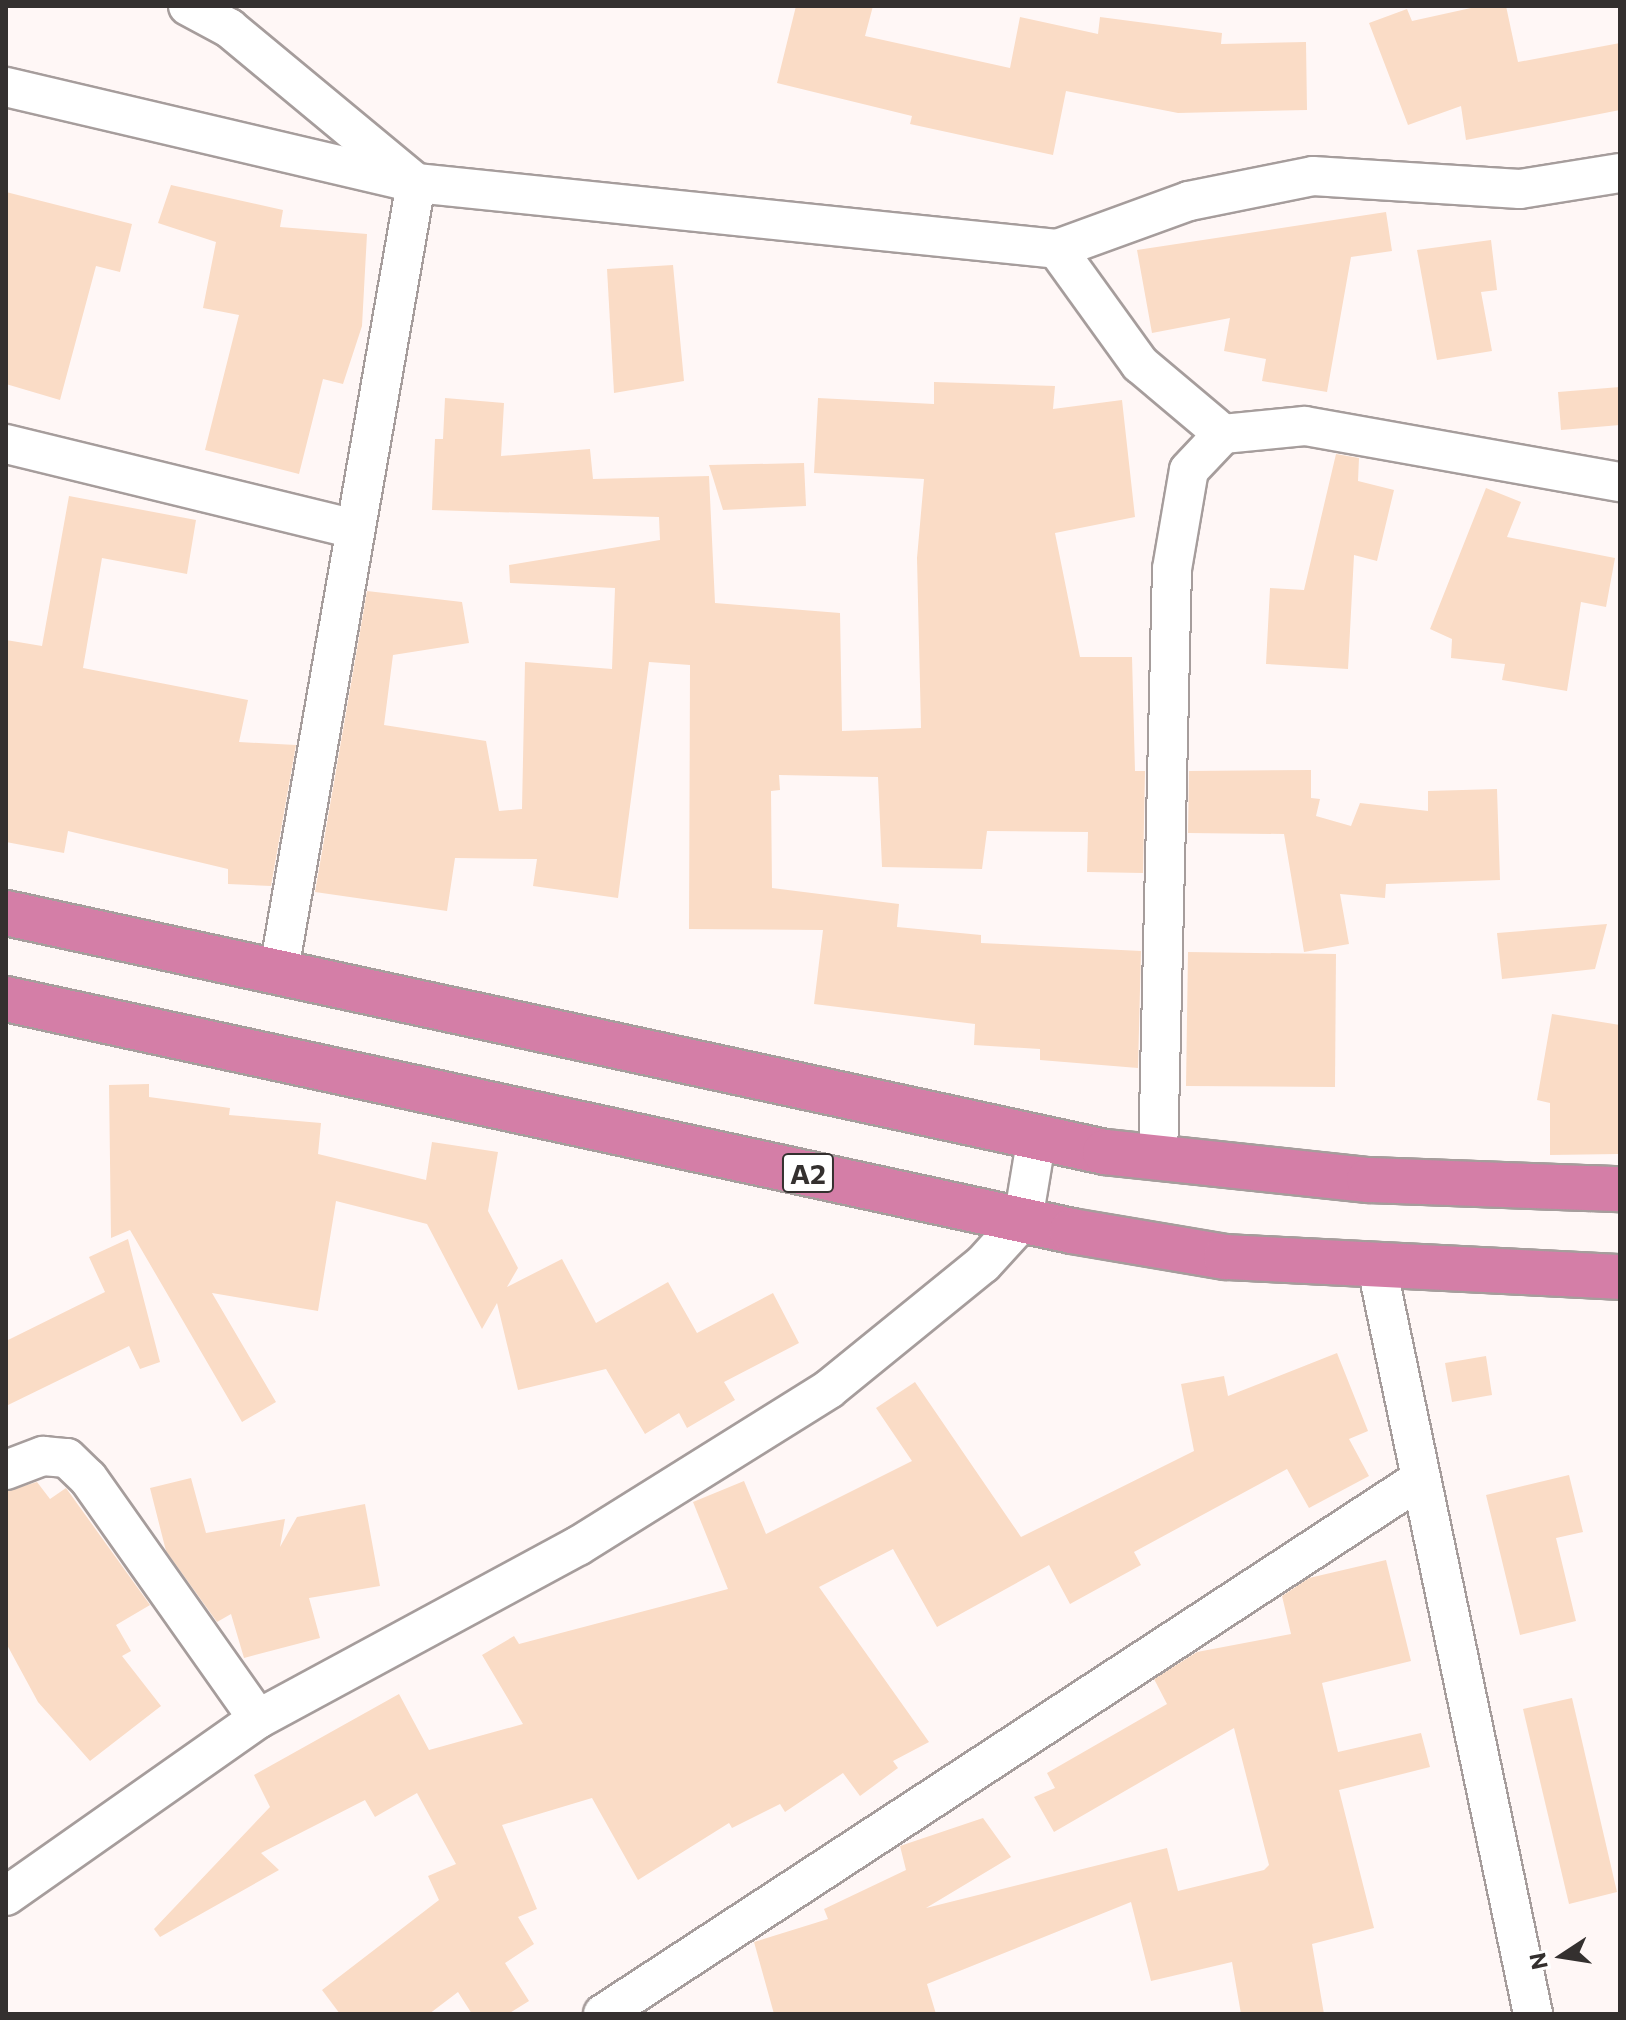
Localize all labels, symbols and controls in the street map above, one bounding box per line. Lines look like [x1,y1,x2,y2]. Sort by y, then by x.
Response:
road number: A2 [780,1149,836,1197]
north arrow [1522,1916,1602,1996]
text: N [1523,1950,1553,1972]

